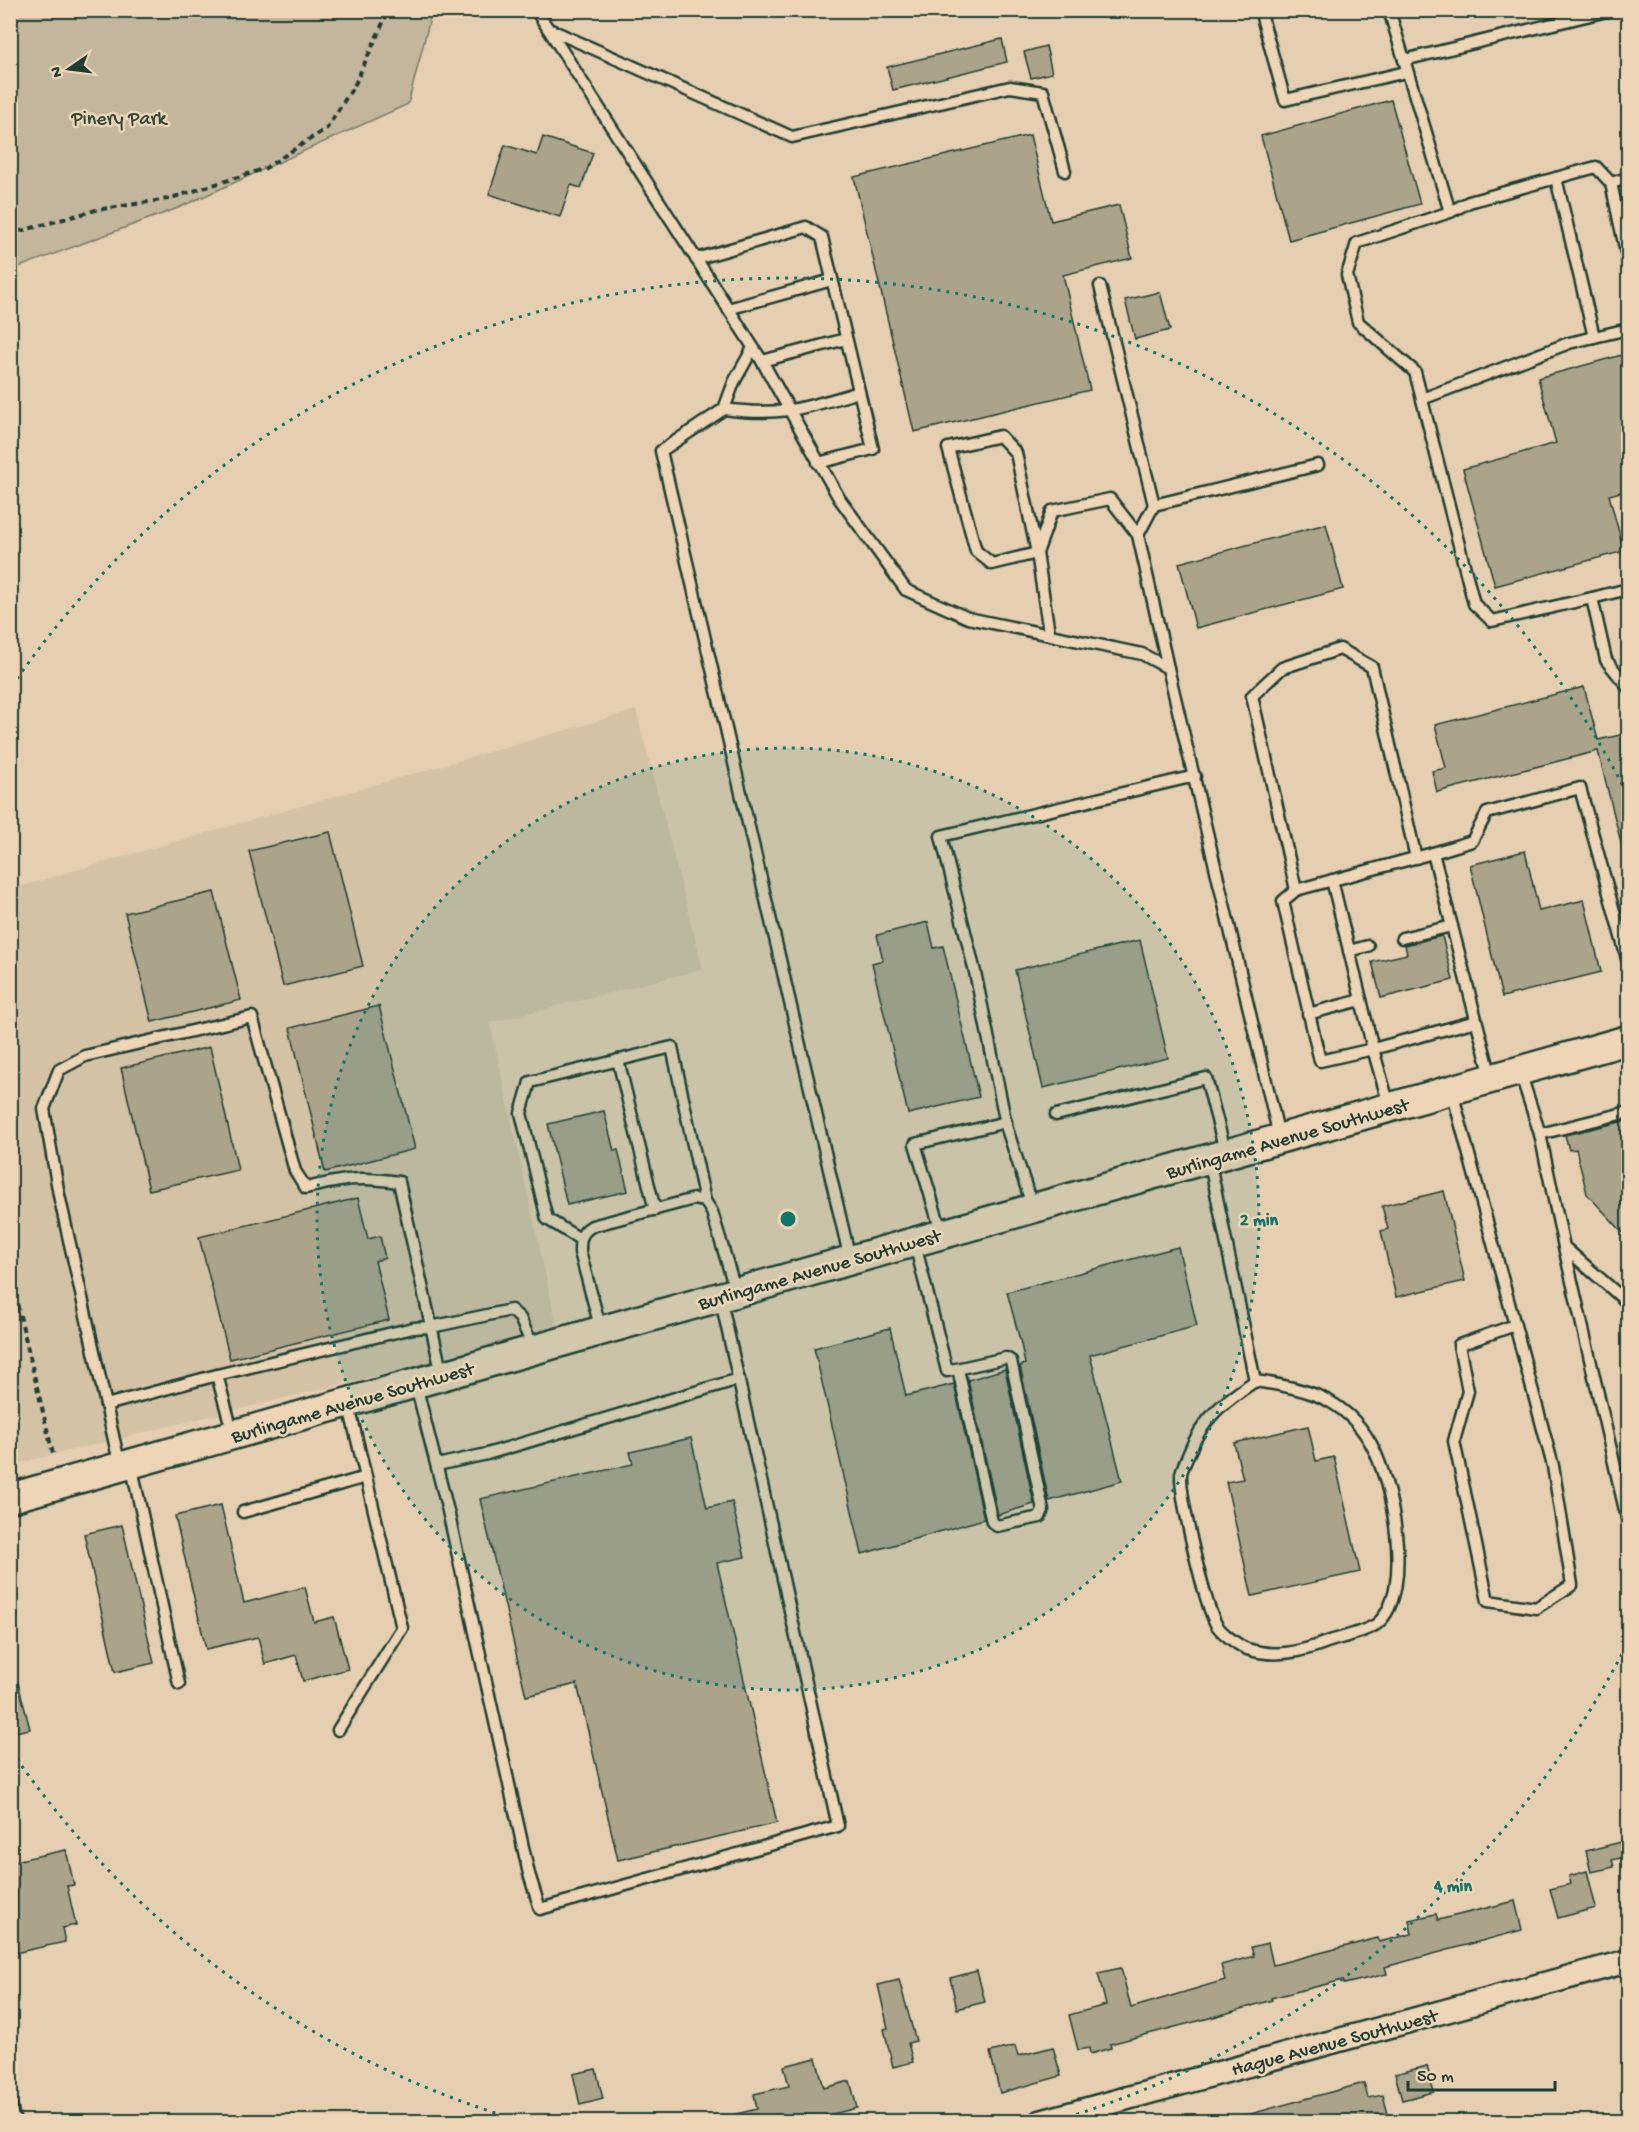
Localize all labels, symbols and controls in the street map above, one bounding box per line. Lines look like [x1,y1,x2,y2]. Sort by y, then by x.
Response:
north arrow [39,39,99,99]
text: N [47,64,68,79]
park label: Pinery Park [71,109,169,132]
street label: Burlingame Avenue Southwest [1163,1094,1413,1186]
centre of rings [778,1209,798,1229]
text: 2 min [1240,1211,1279,1232]
street label: Burlingame Avenue Southwest [695,1225,945,1317]
street label: Burlingame Avenue Southwest [228,1358,478,1450]
text: 4 min [1433,1877,1472,1898]
street label: Hague Avenue Southwest [1229,2005,1442,2083]
scale bar [1408,2054,1555,2092]
text: 50 m [1417,2067,1454,2088]

